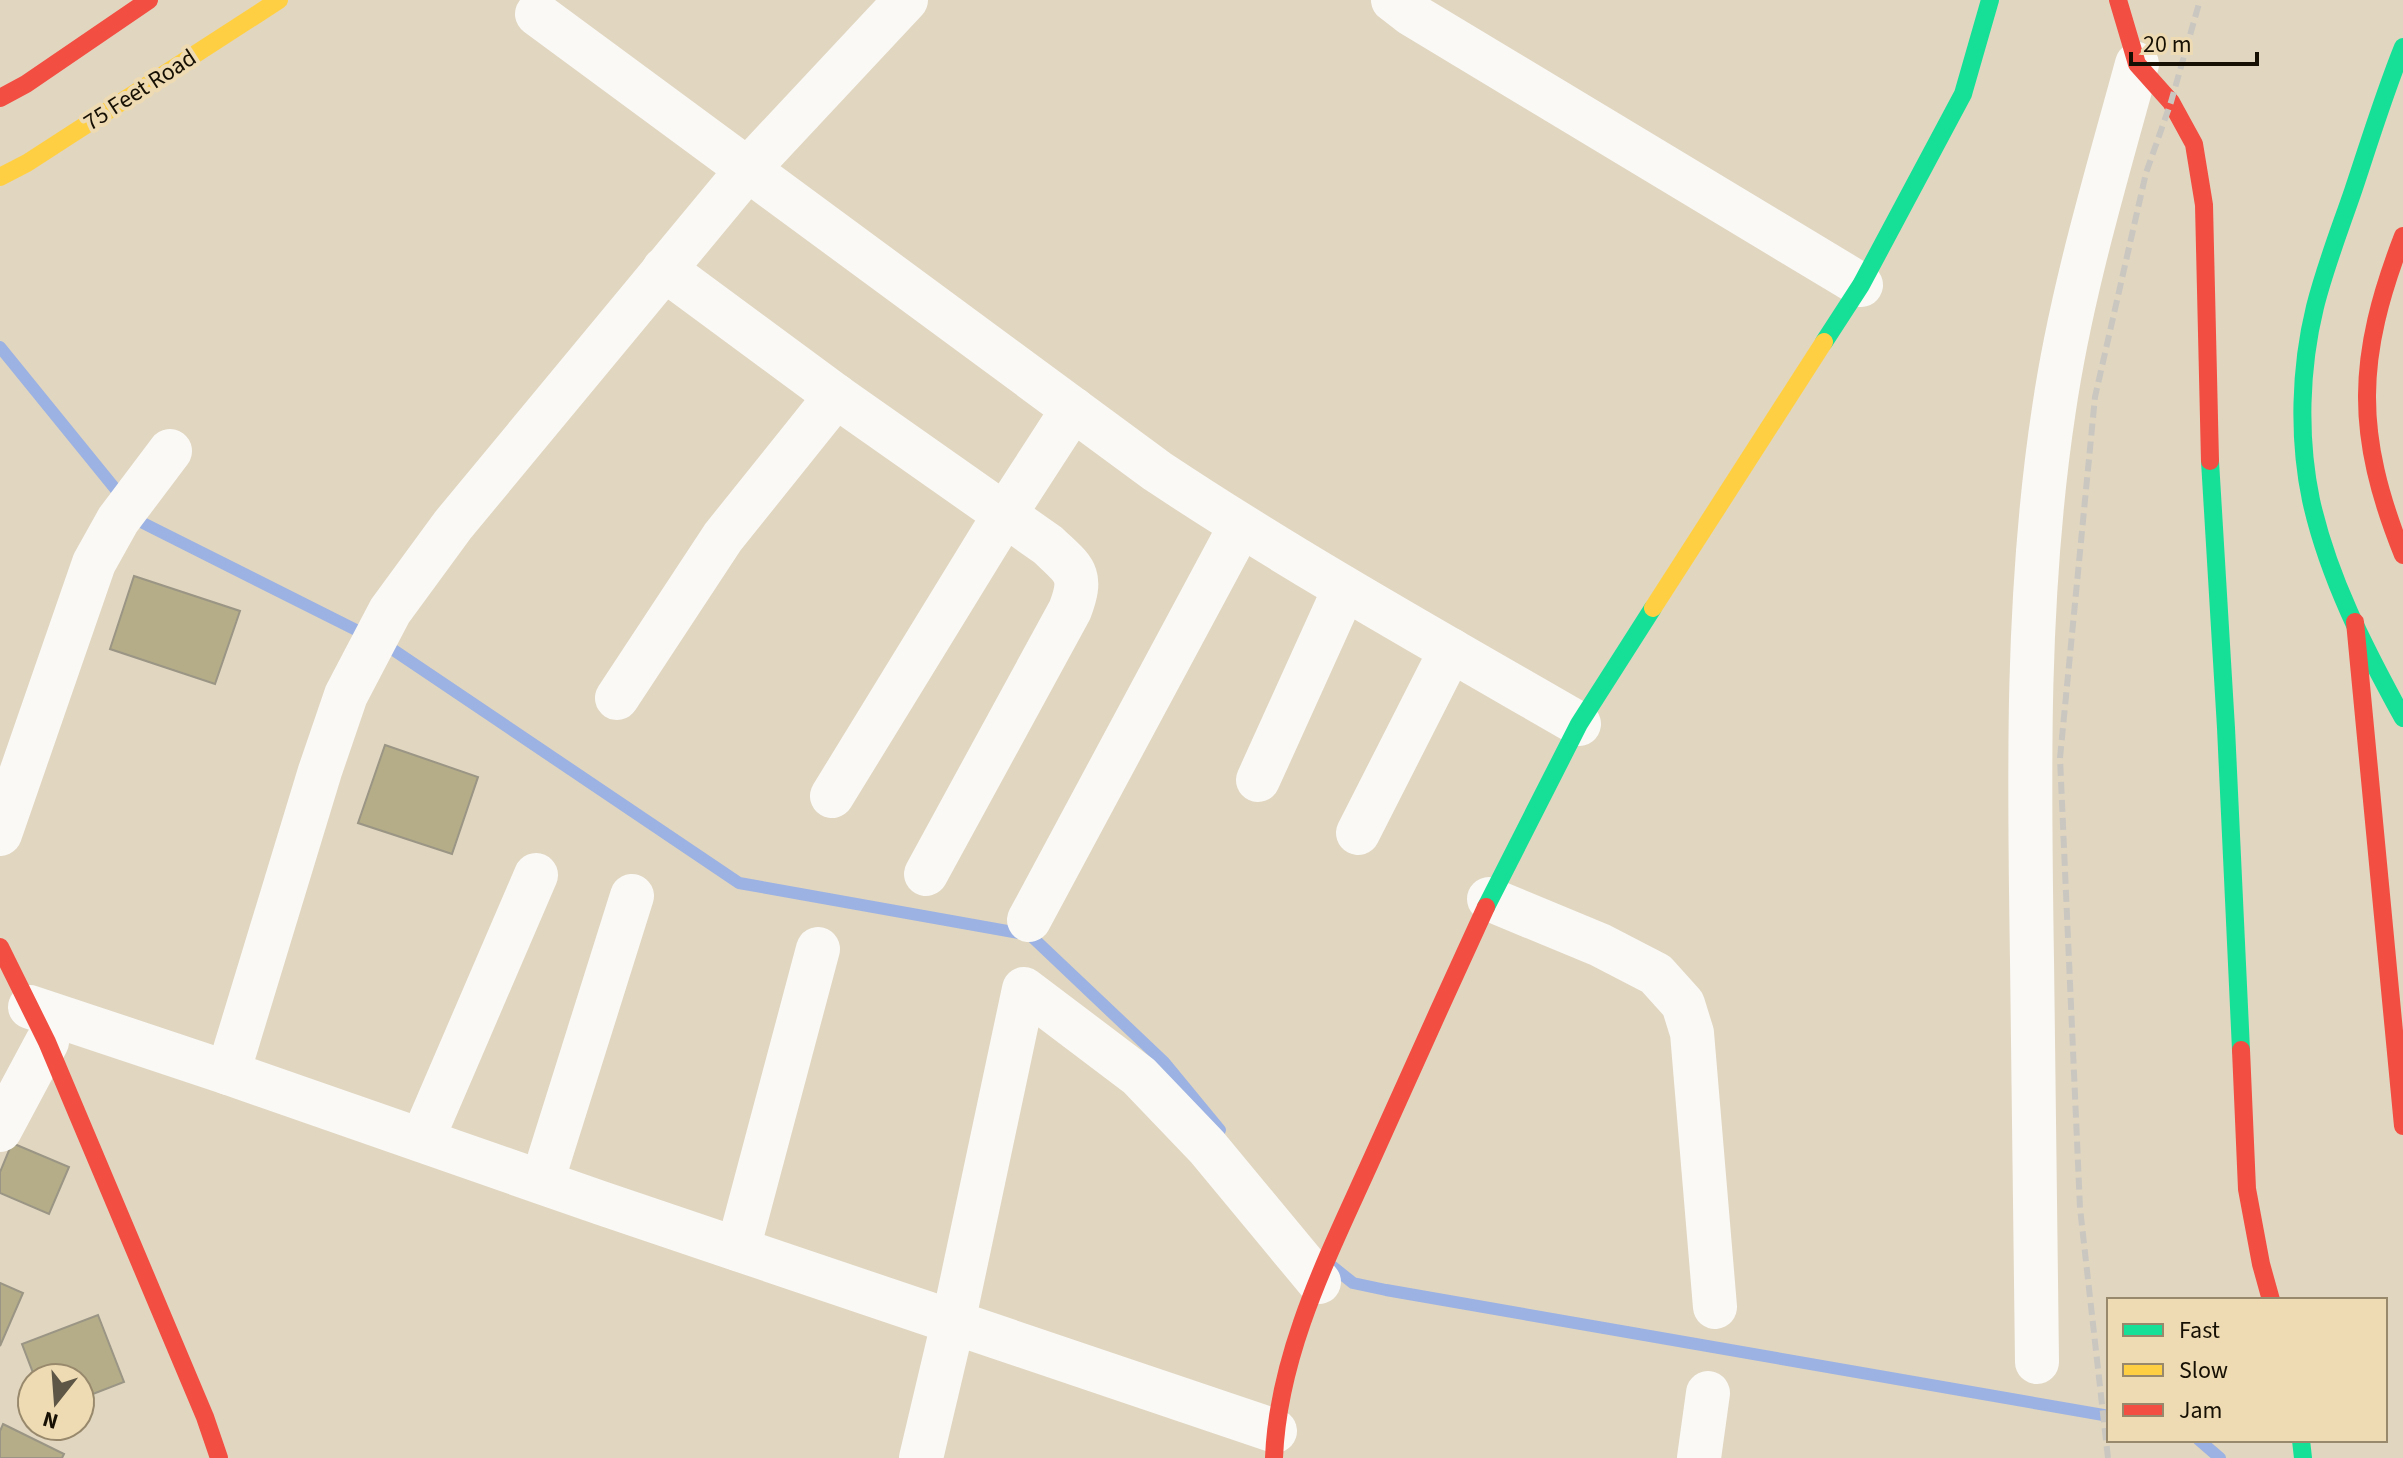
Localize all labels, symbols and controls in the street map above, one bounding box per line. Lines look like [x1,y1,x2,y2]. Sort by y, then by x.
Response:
scale bar [2131,16,2257,66]
text: 20 m [2143,27,2192,62]
street label: 75 Feet Road [77,40,203,140]
legend [2107,1298,2387,1442]
text: Fast [2179,1313,2220,1348]
text: Slow [2179,1353,2228,1388]
north arrow [16,1362,96,1442]
text: Jam [2179,1393,2223,1428]
text: N [39,1403,62,1438]

